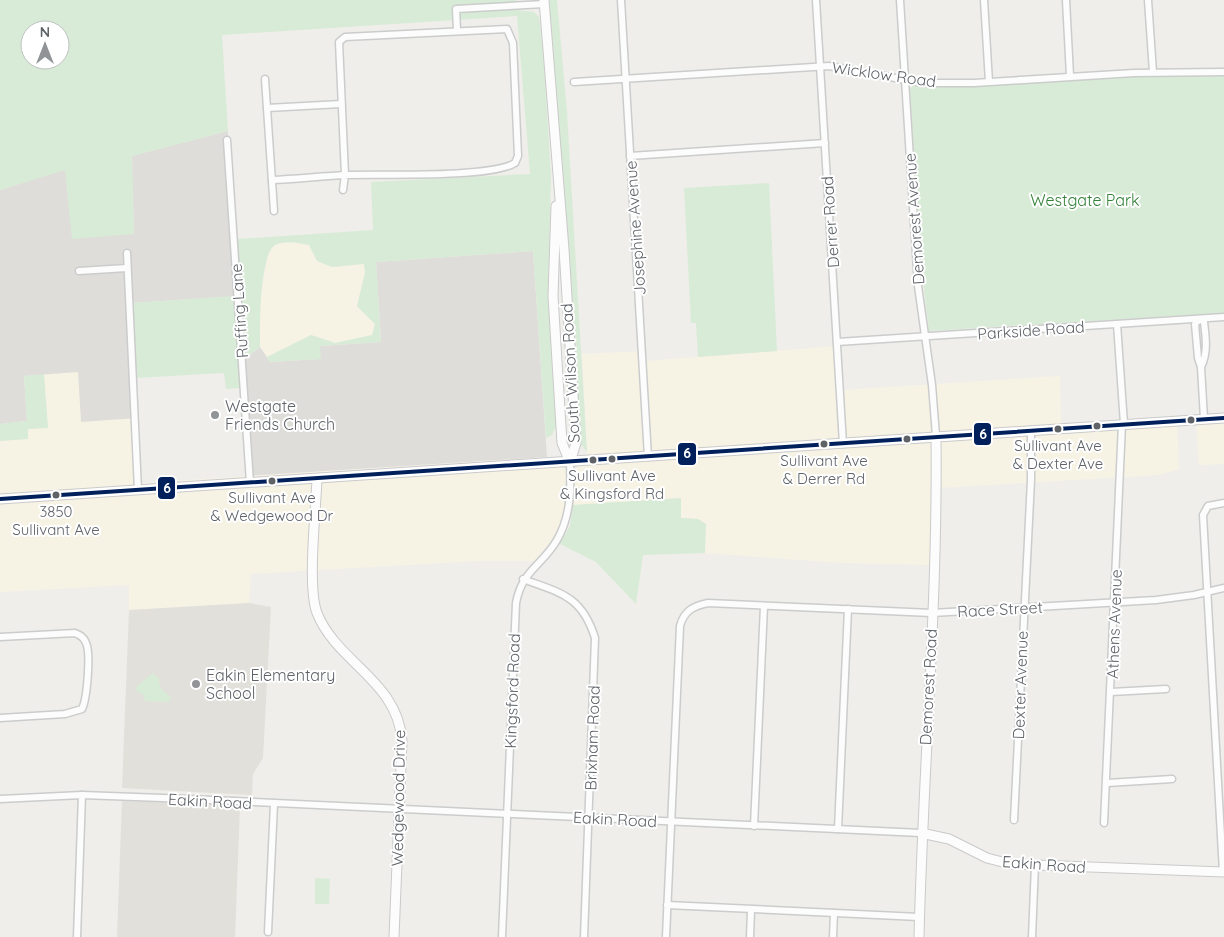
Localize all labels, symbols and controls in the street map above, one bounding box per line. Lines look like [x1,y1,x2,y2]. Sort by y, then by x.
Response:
north arrow [20,20,70,70]
text: N [40,23,50,41]
street label: Wicklow Road [831,57,937,91]
street label: Demorest Avenue [899,153,929,285]
street label: Josephine Avenue [620,160,650,296]
street label: Derrer Road [817,175,843,269]
park label: Westgate Park [1030,190,1140,210]
street label: Ruffing Lane [226,263,252,359]
street label: South Wilson Road [556,303,584,443]
street label: Parkside Road [977,316,1085,344]
place label: Westgate Friends Church [225,396,335,434]
marker: Westgate Friends Church [209,409,221,421]
unlabelled marker [1186,415,1196,425]
unlabelled marker [1092,421,1102,431]
line badge: 6 [973,422,992,446]
marker: Sullivant Ave & Dexter Ave [1053,424,1063,434]
text: 6 [979,425,987,443]
unlabelled marker [902,434,912,444]
place label: Sullivant Ave & Dexter Ave [1013,436,1103,473]
marker: Sullivant Ave & Derrer Rd [819,439,829,449]
line badge: 6 [677,442,697,466]
text: 6 [683,444,691,462]
place label: Sullivant Ave & Derrer Rd [780,451,868,488]
marker: Sullivant Ave & Kingsford Rd [607,454,617,464]
unlabelled marker [588,455,598,465]
place label: Sullivant Ave & Kingsford Rd [560,466,664,503]
line badge: 6 [157,476,176,500]
marker: Sullivant Ave & Wedgewood Dr [267,476,277,486]
text: 6 [163,479,171,497]
place label: Sullivant Ave & Wedgewood Dr [211,488,334,525]
marker: 3850 Sullivant Ave [51,490,61,500]
place label: 3850 Sullivant Ave [12,502,100,539]
street label: Athens Avenue [1102,569,1126,679]
street label: Race Street [957,597,1043,621]
street label: Demorest Road [915,628,941,746]
street label: Dexter Avenue [1008,630,1032,740]
street label: Kingsford Road [500,633,524,749]
place label: Eakin Elementary School [206,665,335,703]
marker: Eakin Elementary School [190,678,202,690]
street label: Brixham Road [580,685,604,791]
street label: Wedgewood Drive [387,730,409,866]
street label: Eakin Road [167,789,253,813]
street label: Eakin Road [572,807,658,831]
street label: Eakin Road [1001,851,1087,877]

